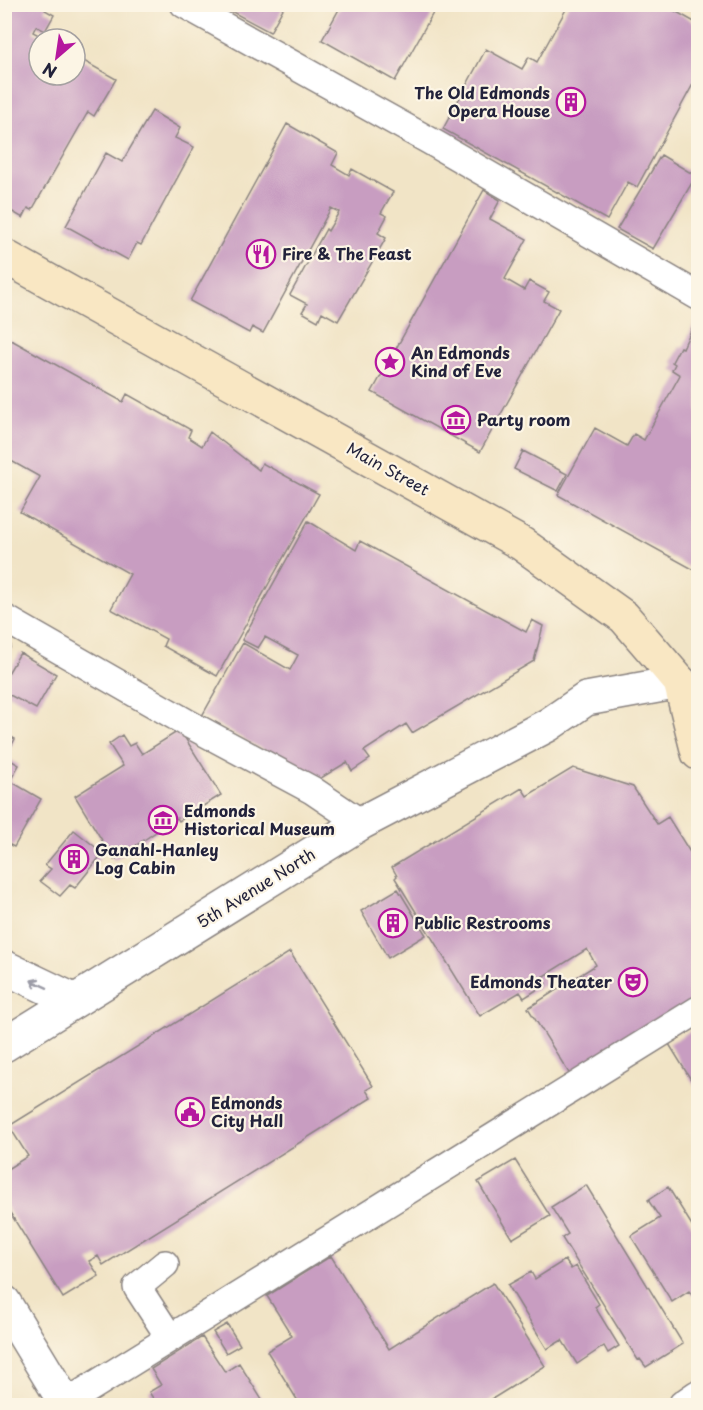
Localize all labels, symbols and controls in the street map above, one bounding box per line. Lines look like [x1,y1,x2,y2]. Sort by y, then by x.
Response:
north arrow [27,27,87,87]
text: N [38,57,61,85]
place label: The Old Edmonds Opera House [414,80,550,122]
building icon: The Old Edmonds Opera House [555,86,587,118]
restaurant icon: Fire & The Feast [245,238,277,270]
place label: Fire & The Feast [282,241,412,265]
place label: An Edmonds Kind of Eve [410,340,510,382]
place icon: An Edmonds Kind of Eve [374,346,406,378]
museum icon: Party room [440,404,472,436]
place label: Party room [477,407,571,431]
street label: Main Street [343,436,435,501]
place label: Edmonds Historical Museum [184,798,335,840]
museum icon: Edmonds Historical Museum [147,804,179,836]
place label: Ganahl-Hanley Log Cabin [95,837,219,879]
street label: 5th Avenue North [192,841,319,933]
building icon: Ganahl-Hanley Log Cabin [58,843,90,875]
building icon: Public Restrooms [377,907,409,939]
place label: Public Restrooms [414,910,551,934]
theatre icon: Edmonds Theater [617,966,649,998]
place label: Edmonds Theater [470,969,613,993]
one-way arrow [30,978,48,990]
place label: Edmonds City Hall [211,1090,283,1132]
public building icon: Edmonds City Hall [174,1096,206,1128]

